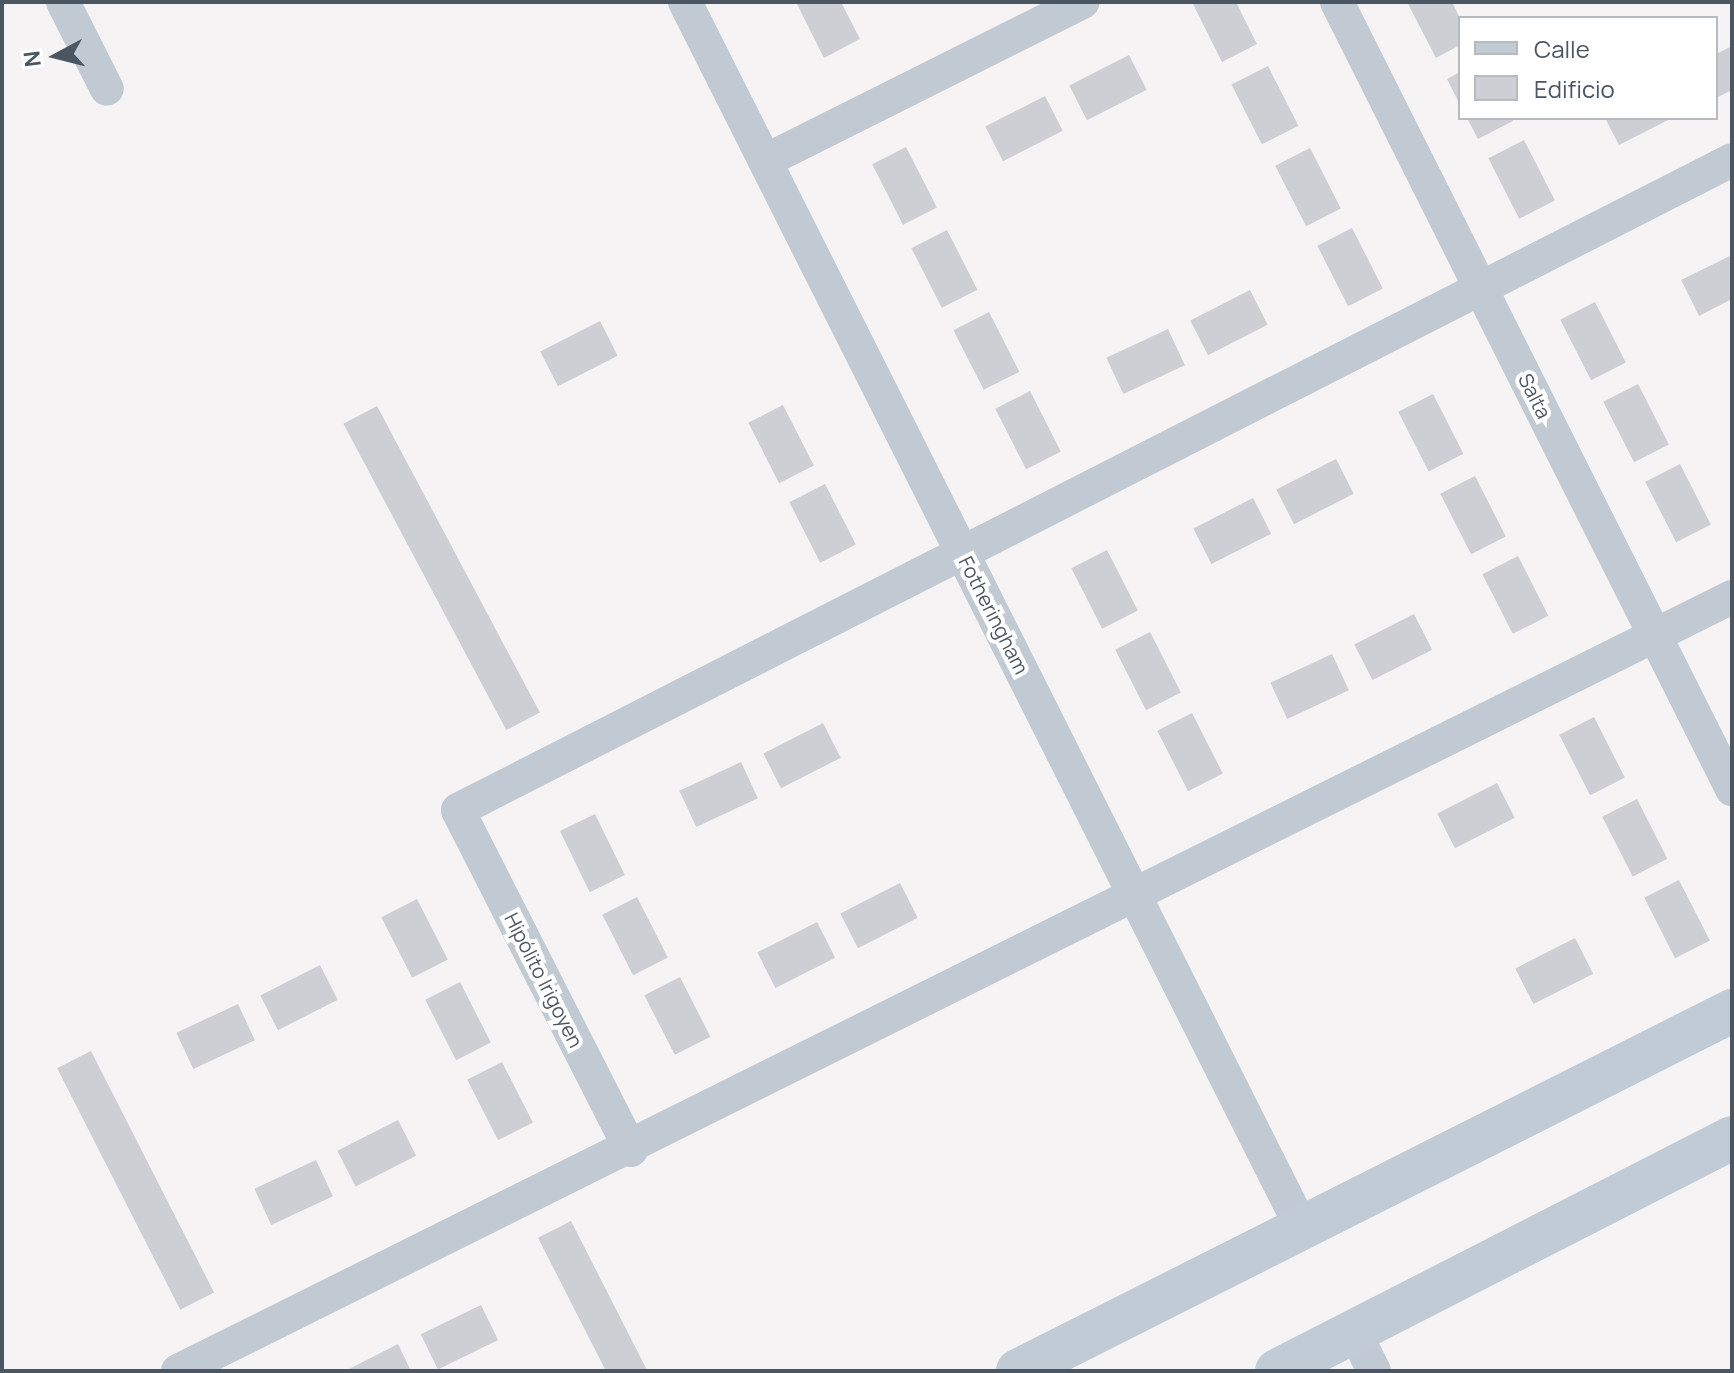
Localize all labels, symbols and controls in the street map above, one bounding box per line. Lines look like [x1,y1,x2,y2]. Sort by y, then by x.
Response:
north arrow [16,16,96,96]
legend [1458,16,1718,120]
text: Calle [1534,32,1590,65]
text: N [16,49,48,69]
text: Edificio [1534,72,1615,105]
street label: Salta [1514,370,1556,422]
street label: Fotheringham [954,552,1034,678]
street label: Hipólito Irigoyen [500,909,588,1051]

